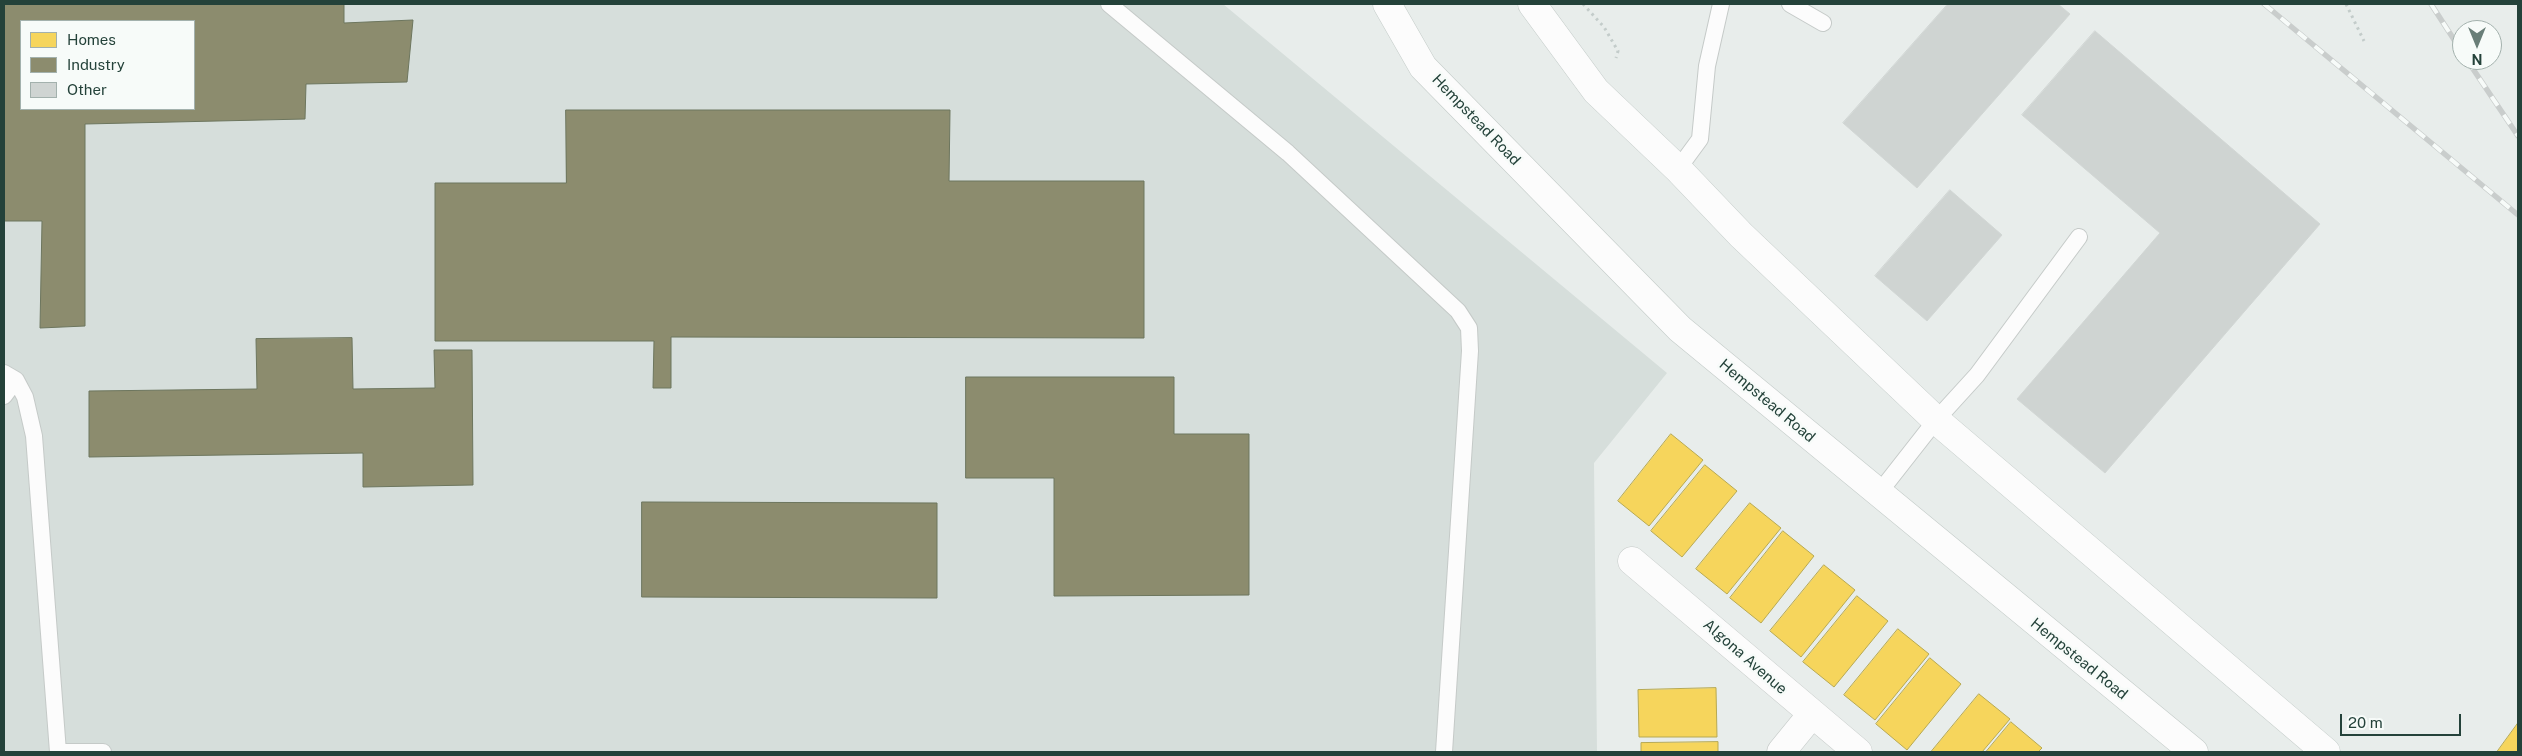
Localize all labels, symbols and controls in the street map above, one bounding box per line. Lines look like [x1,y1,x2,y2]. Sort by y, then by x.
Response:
legend [20,20,195,110]
north arrow [2452,20,2502,70]
text: Homes [67,31,116,48]
text: N [2472,51,2482,67]
text: Industry [67,56,125,73]
street label: Hempstead Road [1428,71,1524,169]
text: Other [67,81,107,98]
street label: Hempstead Road [1715,356,1819,446]
street label: Hempstead Road [2027,614,2131,704]
street label: Algona Avenue [1699,616,1791,698]
scale bar [2342,704,2463,736]
text: 20 m [2348,714,2383,731]

